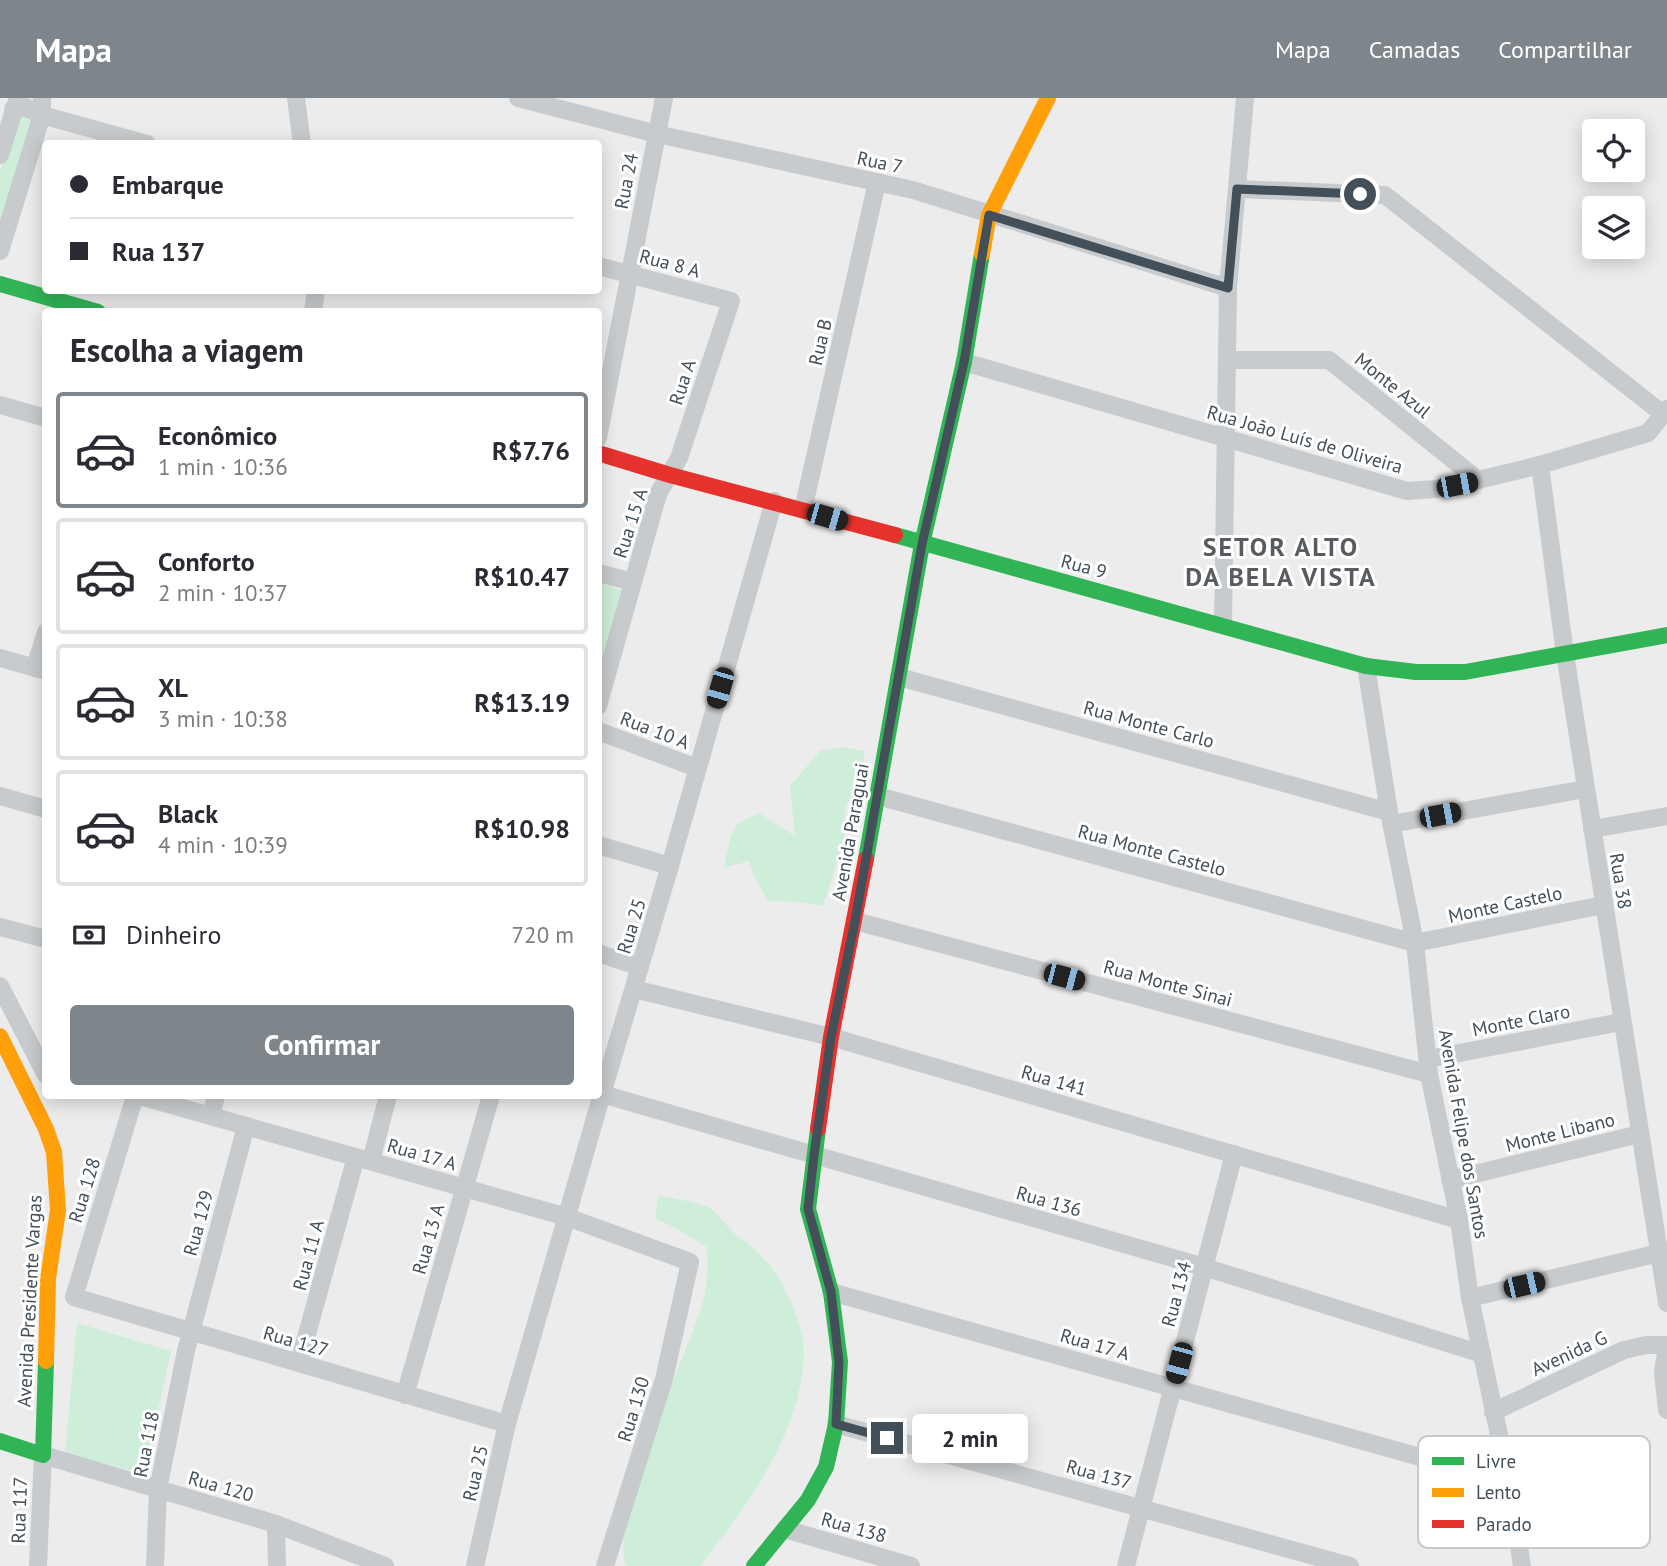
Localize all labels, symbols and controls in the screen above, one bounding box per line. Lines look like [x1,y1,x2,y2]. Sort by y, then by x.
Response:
text: Mapa [35,28,112,71]
text: Mapa [1275,34,1331,65]
text: Camadas [1369,34,1460,65]
text: Compartilhar [1498,34,1632,65]
map controls [1582,119,1645,259]
button: locate [1582,119,1645,182]
street label: Rua 7 [855,145,905,179]
street label: Rua 24 [609,151,643,211]
text: Embarque [112,168,224,201]
route start [1344,178,1376,210]
button: layers [1582,196,1645,259]
text: Rua 137 [112,235,205,268]
street label: Rua 8 A [637,243,703,283]
street label: Rua B [803,316,837,368]
text: Escolha a viagem [70,329,304,371]
street label: Monte Azul [1350,347,1436,423]
street label: Rua A [663,356,701,408]
street label: Rua João Luís de Oliveira [1204,400,1406,478]
icon: car [74,419,137,482]
text: Econômico [158,419,277,452]
text: R$7.76 [492,434,570,467]
text: 1 min · 10:36 [158,452,288,481]
car [1435,471,1480,499]
street label: Rua 15 A [607,485,653,561]
car [804,501,851,533]
district label: SETOR ALTO DA BELA VISTA [1185,530,1377,593]
icon: car [74,545,137,608]
text: Conforto [158,545,255,578]
street label: Rua 9 [1059,548,1109,584]
text: R$10.47 [474,560,570,593]
text: 2 min · 10:37 [158,578,288,607]
car [705,665,736,711]
icon: car [74,671,137,734]
text: XL [158,671,188,704]
text: R$13.19 [474,686,570,719]
street label: Rua Monte Carlo [1081,695,1217,753]
text: 3 min · 10:38 [158,704,288,733]
street label: Rua 10 A [617,706,693,754]
street label: Avenida Paraguai [826,761,874,903]
icon: car [74,797,137,860]
text: Black [158,797,218,830]
car [1418,801,1463,829]
text: R$10.98 [474,812,570,845]
street label: Rua Monte Castelo [1075,819,1229,881]
text: 4 min · 10:39 [158,830,288,859]
street label: Rua 38 [1605,851,1637,911]
street label: Monte Castelo [1446,880,1564,928]
street label: Rua 25 [611,895,651,957]
icon: cash [70,916,108,954]
text: Dinheiro [126,918,221,951]
text: 720 m [512,920,574,949]
street label: Rua Monte Sinai [1101,954,1235,1012]
car [1041,961,1088,993]
street label: Monte Claro [1470,999,1572,1041]
button: Confirmar [70,1005,574,1085]
street label: Avenida Felipe dos Santos [1434,1027,1494,1241]
street label: Rua 141 [1019,1059,1089,1101]
street label: Monte Libano [1503,1107,1617,1157]
street label: Rua 17 A [385,1133,459,1175]
street label: Rua 128 [63,1154,105,1226]
street label: Rua 136 [1014,1180,1084,1222]
street label: Rua 129 [178,1188,218,1258]
street label: Avenida Presidente Vargas [11,1194,47,1408]
street label: Rua 13 A [407,1201,449,1277]
street label: Rua 11 A [287,1217,329,1293]
street label: Rua 134 [1156,1259,1196,1329]
car [1502,1270,1547,1300]
street label: Rua 127 [261,1320,331,1362]
street label: Rua 17 A [1058,1323,1132,1365]
street label: Avenida G [1527,1325,1611,1381]
car [1164,1340,1195,1386]
street label: Rua 130 [612,1373,654,1445]
street label: Rua 118 [128,1409,164,1479]
callout: 2 min [912,1414,1027,1462]
route end [871,1422,903,1454]
text: 2 min [942,1424,998,1453]
legend [1418,1436,1650,1548]
street label: Rua 25 [457,1443,493,1503]
text: Livre [1476,1449,1516,1473]
street label: Rua 137 [1064,1454,1134,1494]
street label: Rua 120 [186,1465,256,1507]
street label: Rua 117 [6,1476,32,1544]
text: Lento [1476,1480,1521,1504]
street label: Rua 138 [819,1506,889,1548]
text: Parado [1476,1512,1532,1536]

